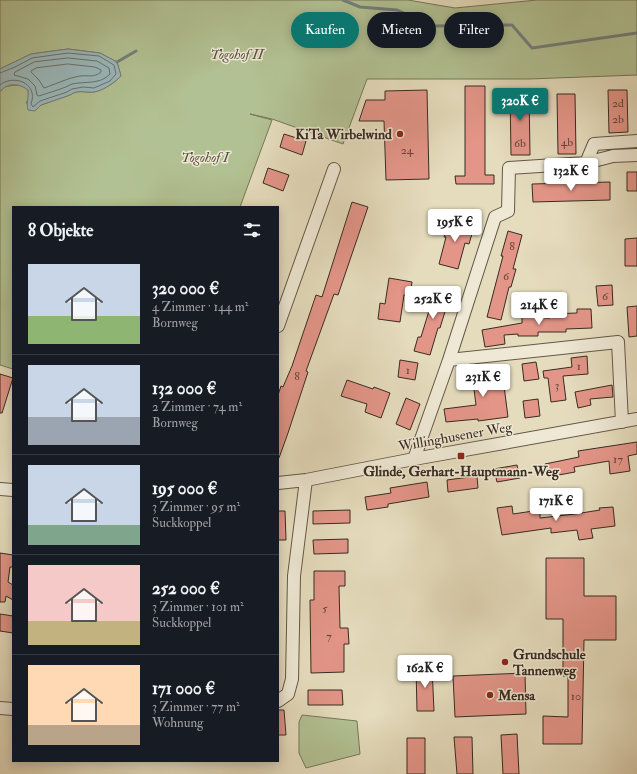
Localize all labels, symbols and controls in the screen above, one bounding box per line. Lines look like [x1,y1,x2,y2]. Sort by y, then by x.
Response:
chip: Kaufen [291,12,359,48]
chip: Mieten [367,12,436,48]
chip: Filter [444,12,504,48]
park label: Togohof II [210,46,266,63]
pin: 320K € [487,88,553,122]
text: 320K € [501,93,539,109]
house number: 2d [612,96,624,111]
house number: 2b [612,112,624,127]
place label: KiTa Wirbelwind [295,126,392,143]
marker: KiTa Wirbelwind [395,129,405,139]
house number: 4b [561,135,573,150]
house number: 6b [514,136,526,151]
house number: 24 [401,143,414,158]
park label: Togohof I [181,149,231,166]
pin: 132K € [538,158,604,192]
text: 132K € [553,163,589,179]
pin: 195K € [422,209,488,243]
text: 195K € [437,214,473,230]
icon: filters [241,219,263,241]
text: 8 Objekte [28,220,93,241]
house number: 8 [509,239,515,254]
house number: 6 [503,269,510,284]
text: 320 000 € [152,278,219,299]
icon: home [60,280,108,328]
pin: 252K € [400,286,466,320]
house number: 6 [602,289,609,304]
text: 252K € [414,291,452,307]
pin: 214K € [506,292,572,326]
text: 214K € [520,297,558,313]
text: 4 Zimmer · 144 m² [152,299,249,315]
text: Bornweg [152,315,198,331]
house number: 1 [577,359,581,374]
house number: 1 [406,363,410,378]
pin: 231K € [450,364,516,398]
house number: 8 [294,369,300,384]
text: 231K € [465,369,501,385]
text: 132 000 € [152,378,216,399]
house number: 3 [555,378,559,393]
icon: home [60,381,108,429]
text: 2 Zimmer · 74 m² [152,399,242,415]
text: Bornweg [152,415,198,431]
street label: Willinghusener Weg [396,418,514,455]
marker: Glinde, Gerhart-Hauptmann-Weg [456,451,466,461]
house number: 17 [613,452,623,467]
place label: Glinde, Gerhart-Hauptmann-Weg [363,463,560,481]
text: 195 000 € [152,478,217,499]
icon: home [60,481,108,529]
pin: 171K € [523,488,589,522]
text: 171K € [539,493,573,509]
text: 3 Zimmer · 95 m² [152,499,240,515]
text: Suckkoppel [152,515,211,531]
text: 252 000 € [152,578,220,599]
icon: home [60,581,108,629]
text: 3 Zimmer · 101 m² [152,599,244,615]
house number: 5 [322,601,328,616]
text: Suckkoppel [152,615,211,631]
house number: 7 [326,629,332,644]
place label: Grundschule Tannenweg [512,646,586,680]
pin: 162K € [392,655,458,689]
marker: Grundschule Tannenweg [500,657,510,667]
text: 162K € [406,660,444,676]
text: 171 000 € [152,678,215,699]
icon: home [60,681,108,729]
place label: Mensa [497,687,536,704]
house number: 10 [571,689,581,704]
marker: Mensa [485,690,495,700]
text: 3 Zimmer · 77 m² [152,699,240,715]
text: Wohnung [152,715,204,731]

